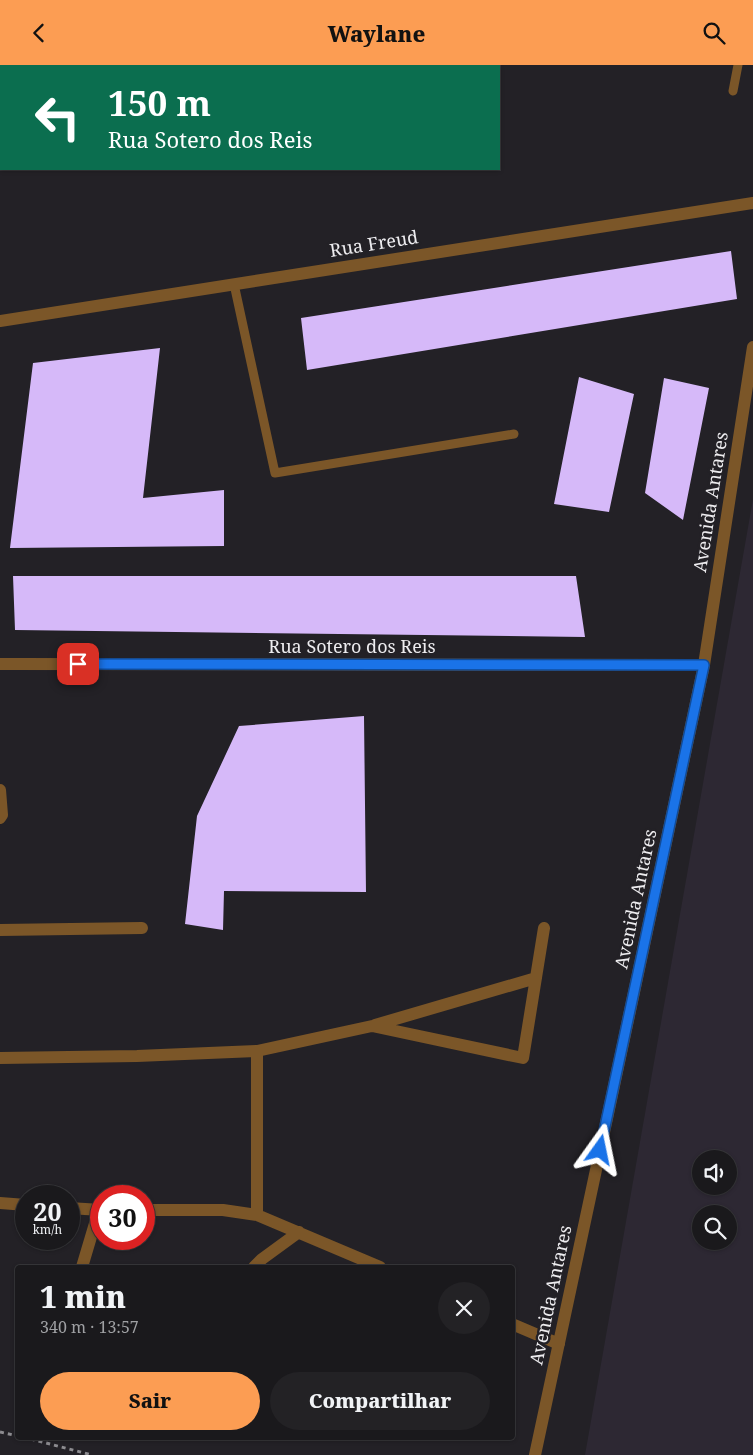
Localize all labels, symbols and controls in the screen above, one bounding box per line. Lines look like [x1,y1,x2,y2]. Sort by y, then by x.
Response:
text: Waylane [328,18,425,48]
icon: back [25,19,53,47]
icon: search [700,19,728,47]
text: 150 m [108,79,211,126]
icon: left [25,85,90,150]
text: Rua Sotero dos Reis [108,124,312,154]
street label: Rua Freud [328,224,420,262]
street label: Avenida Antares [687,430,733,574]
street label: Rua Sotero dos Reis [268,634,436,658]
pin [57,643,99,685]
icon: arrive [64,650,92,678]
street label: Avenida Antares [609,827,662,971]
position arrow [573,1123,625,1175]
map controls [692,1150,737,1250]
button: sound [692,1150,737,1195]
speed limit sign: 30 [90,1185,155,1250]
text: 20 [33,1194,62,1228]
button: search [692,1205,737,1250]
text: km/h [33,1221,62,1238]
street label: Avenida Antares [524,1223,577,1367]
text: 1 min [40,1276,126,1317]
button: close [438,1282,490,1334]
text: 340 m · 13:57 [40,1316,139,1338]
button: Sair [40,1372,260,1430]
button: Compartilhar [270,1372,490,1430]

